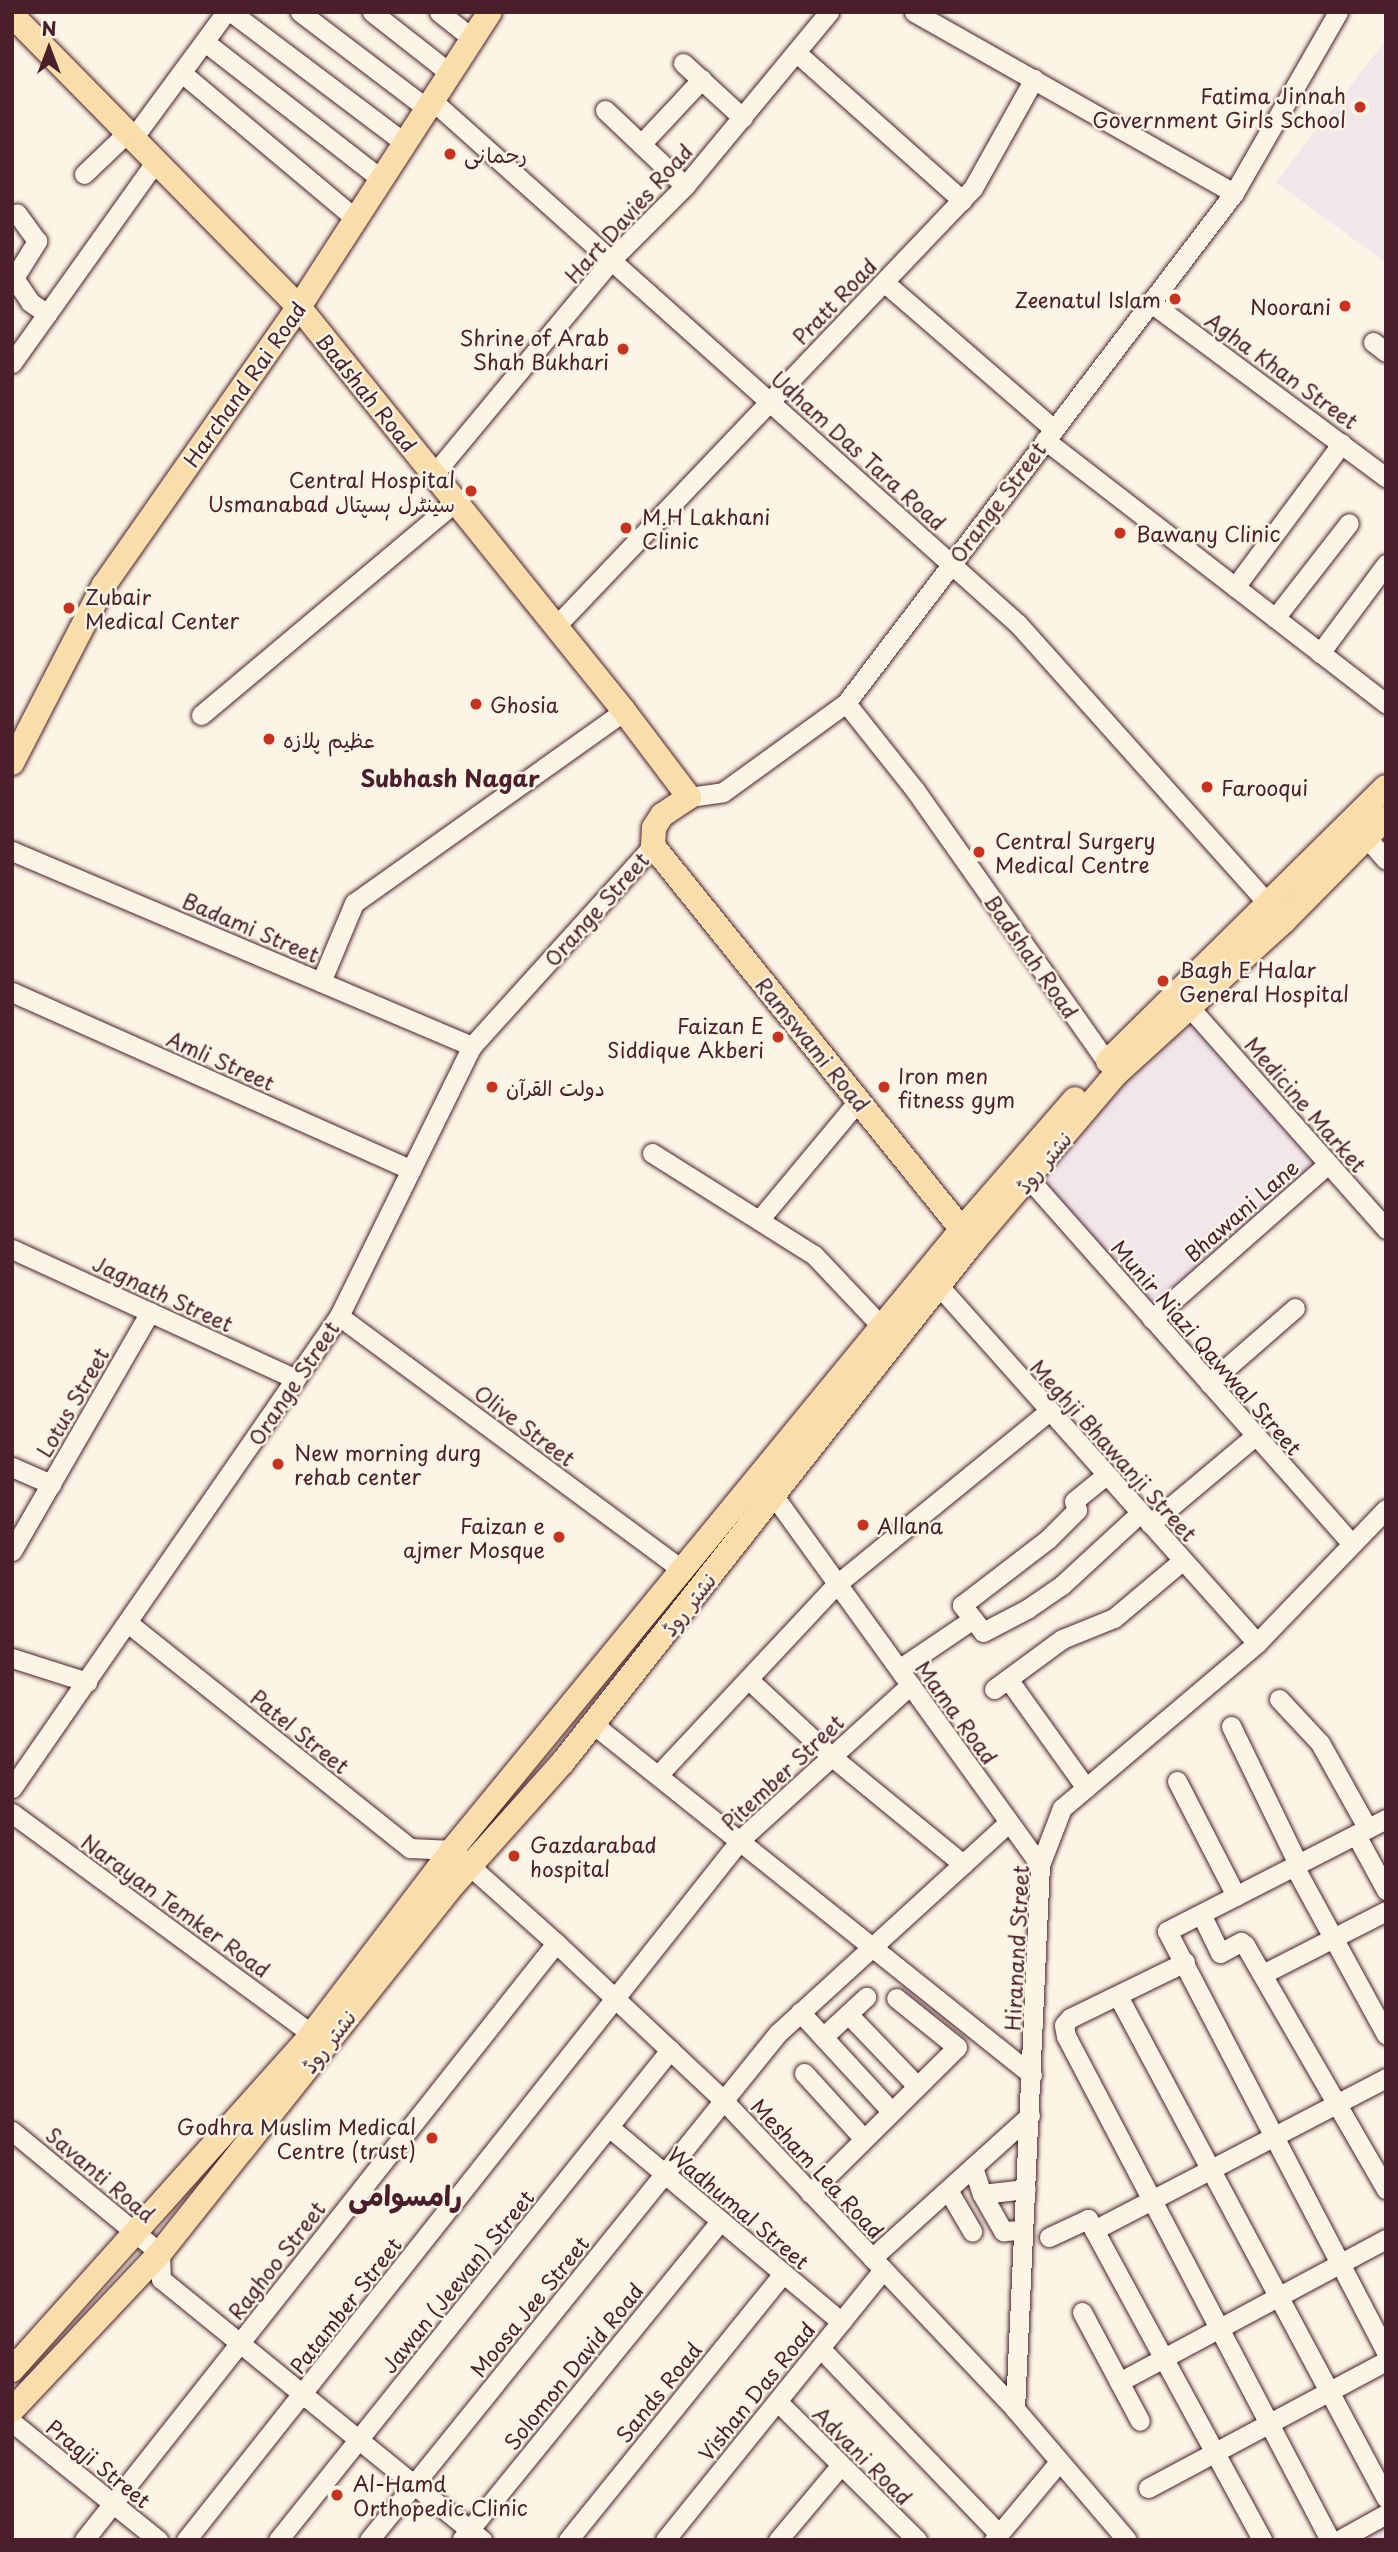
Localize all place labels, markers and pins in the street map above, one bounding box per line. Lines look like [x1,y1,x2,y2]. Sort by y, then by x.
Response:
place label: Fatima Jinnah Government Girls School [1093,82,1346,132]
marker: Fatima Jinnah Government Girls School [1352,99,1368,115]
place label: رحمانی [464,141,527,167]
marker: رحمانی [442,146,458,162]
place label: Zeenatul Islam [1014,286,1161,312]
marker: Zeenatul Islam [1167,291,1183,307]
place label: Noorani [1250,293,1331,319]
marker: Noorani [1337,298,1353,314]
place label: Shrine of Arab Shah Bukhari [458,324,609,374]
marker: Shrine of Arab Shah Bukhari [615,341,631,357]
place label: Central Hospital Usmanabad سینٹرل ہسپتال [206,466,455,516]
marker: Central Hospital Usmanabad سینٹرل ہسپتال [461,481,481,501]
place label: M.H Lakhani Clinic [642,503,771,553]
marker: M.H Lakhani Clinic [616,518,636,538]
place label: Bawany Clinic [1136,520,1281,546]
marker: Bawany Clinic [1110,523,1130,543]
place label: Zubair Medical Center [85,583,240,633]
marker: Zubair Medical Center [59,598,79,618]
place label: Ghosia [490,691,559,717]
marker: Ghosia [468,696,484,712]
place label: عظیم پلازہ [283,726,375,752]
marker: عظیم پلازہ [261,731,277,747]
place label: Farooqui [1221,774,1308,800]
marker: Farooqui [1199,779,1215,795]
place label: Central Surgery Medical Centre [995,827,1157,877]
marker: Central Surgery Medical Centre [969,842,989,862]
place label: Bagh E Halar General Hospital [1179,956,1350,1006]
marker: Bagh E Halar General Hospital [1153,971,1173,991]
place label: Faizan E Siddique Akberi [607,1012,764,1062]
marker: Faizan E Siddique Akberi [770,1029,786,1045]
place label: Iron men fitness gym [898,1062,1015,1112]
place label: دولت القرآن [506,1074,605,1100]
marker: دولت القرآن [484,1079,500,1095]
marker: Iron men fitness gym [876,1079,892,1095]
place label: New morning durg rehab center [294,1439,481,1489]
marker: New morning durg rehab center [268,1454,288,1474]
place label: Faizan e ajmer Mosque [403,1512,545,1562]
place label: Allana [877,1512,943,1538]
marker: Allana [855,1517,871,1533]
marker: Faizan e ajmer Mosque [551,1529,567,1545]
place label: Gazdarabad hospital [530,1831,657,1881]
marker: Gazdarabad hospital [504,1846,524,1866]
place label: Godhra Muslim Medical Centre (trust) [174,2113,416,2163]
marker: Godhra Muslim Medical Centre (trust) [422,2128,442,2148]
place label: Al-Hamd Orthopedic Clinic [353,2470,528,2520]
marker: Al-Hamd Orthopedic Clinic [327,2485,347,2505]

